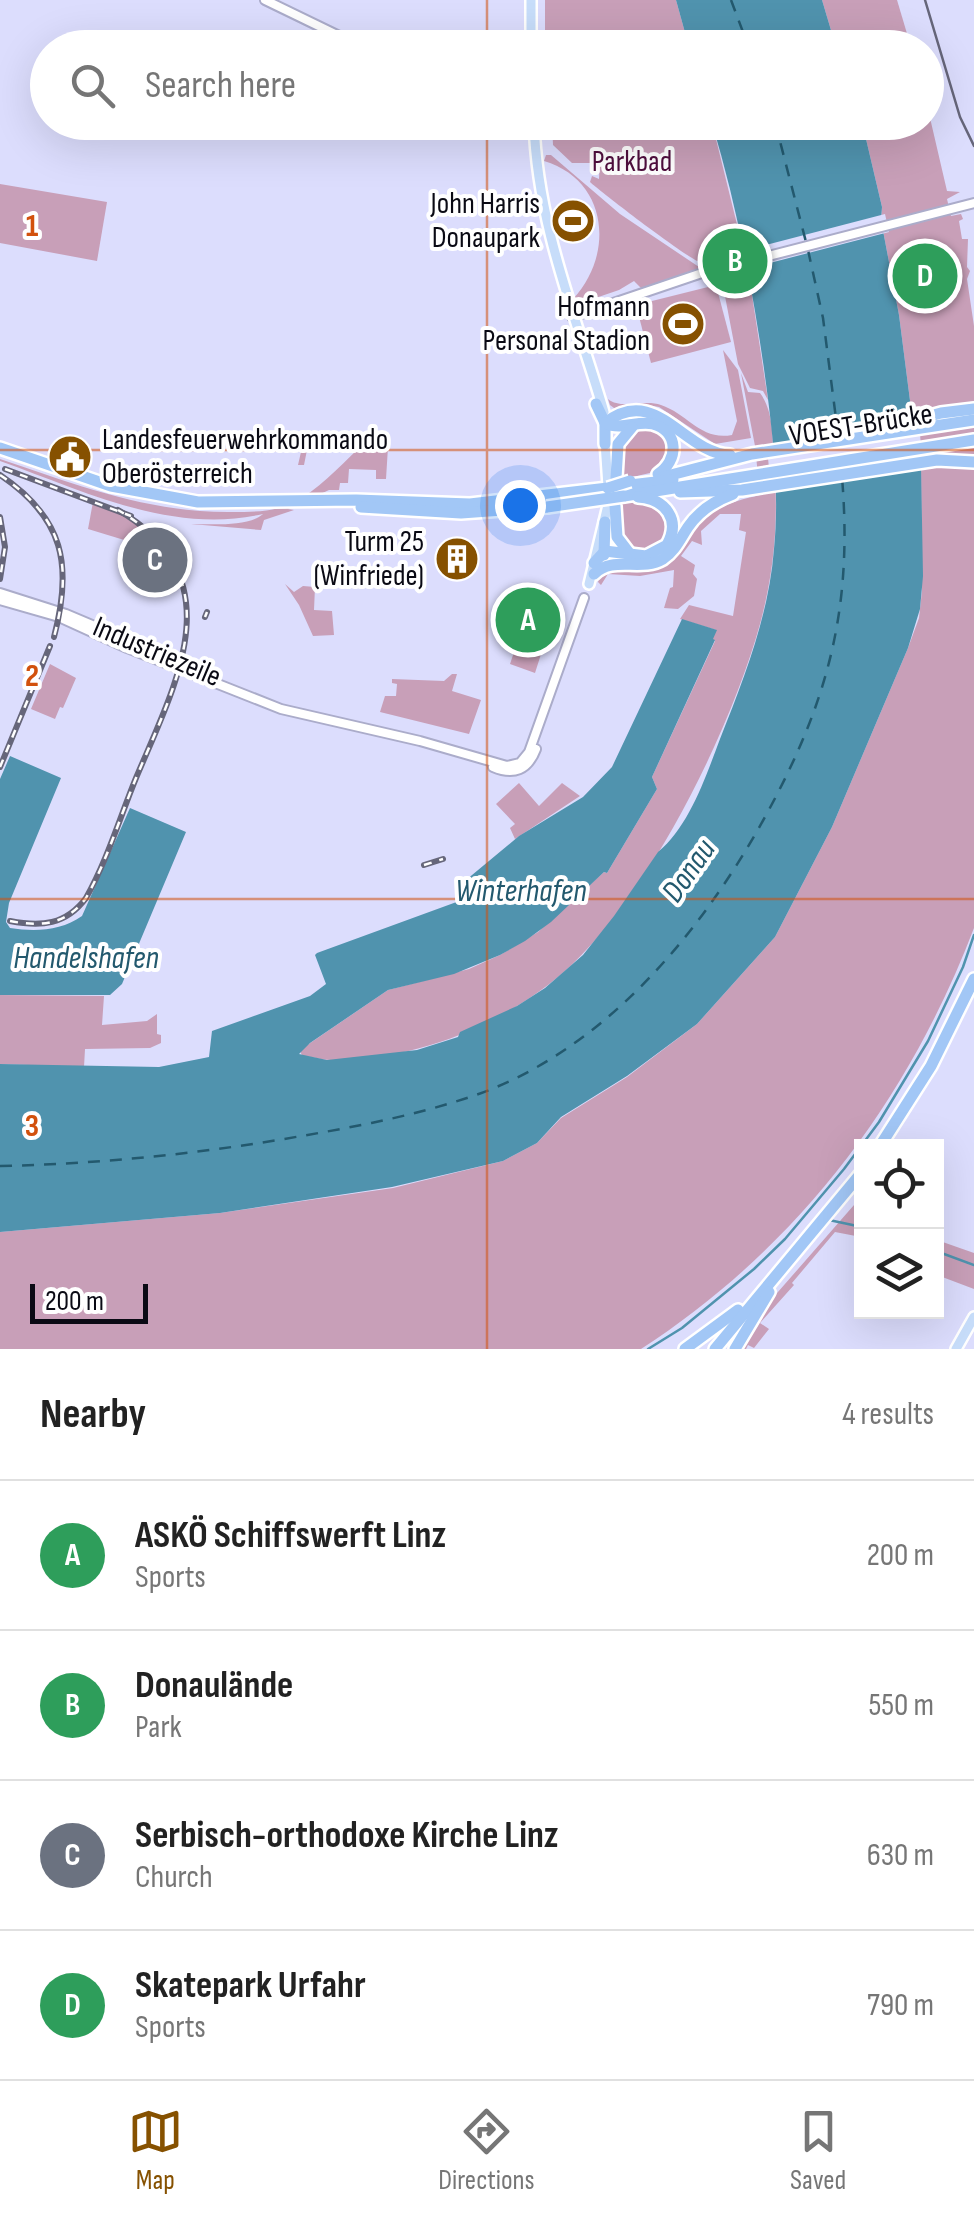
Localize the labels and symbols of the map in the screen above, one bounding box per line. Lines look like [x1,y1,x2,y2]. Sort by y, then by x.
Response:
park label: Parkbad [592,144,672,180]
place label: John Harris Donaupark [430,186,541,256]
sports icon: John Harris Donaupark [550,198,596,244]
text: 1 [26,207,39,246]
pin: B [702,224,768,298]
pin: D [892,238,958,314]
place label: Hofmann Personal Stadion [482,289,650,359]
sports icon: Hofmann Personal Stadion [660,301,706,347]
street label: VOEST-Brücke [787,396,935,454]
place label: Landesfeuerwehrkommando Oberösterreich [102,422,388,492]
public building icon: Landesfeuerwehrkommando Oberösterreich [47,434,93,480]
your location [495,480,546,531]
pin: C [122,522,188,598]
place label: Turm 25 (Winfriede) [314,524,424,594]
building icon: Turm 25 (Winfriede) [434,536,480,582]
pin: A [496,582,560,658]
street label: Industriezeile [87,609,227,695]
text: 2 [25,657,39,696]
water label: Donau [654,832,724,910]
water label: Winterhafen [455,872,587,911]
water label: Handelshafen [13,939,159,978]
text: 3 [25,1107,39,1146]
scale bar [30,1279,148,1324]

